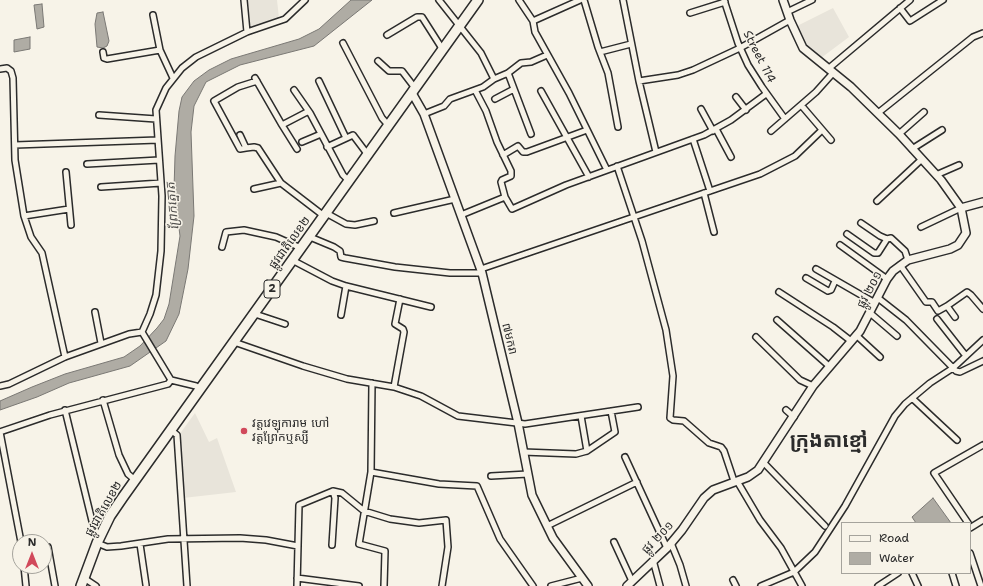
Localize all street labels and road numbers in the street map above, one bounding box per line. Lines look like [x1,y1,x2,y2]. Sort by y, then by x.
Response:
street label: Street 114 [740,28,778,86]
street label: ផ្លូវជាតិលេខ២ [266,214,314,272]
street label: ផ្លូវ ២០១ [854,269,886,311]
road number: 2 [264,280,280,298]
street label: ៧មករា [498,322,520,356]
street label: ផ្លូវជាតិលេខ២ [82,479,126,539]
street label: ផ្លូវ ២០១ [639,519,677,557]

